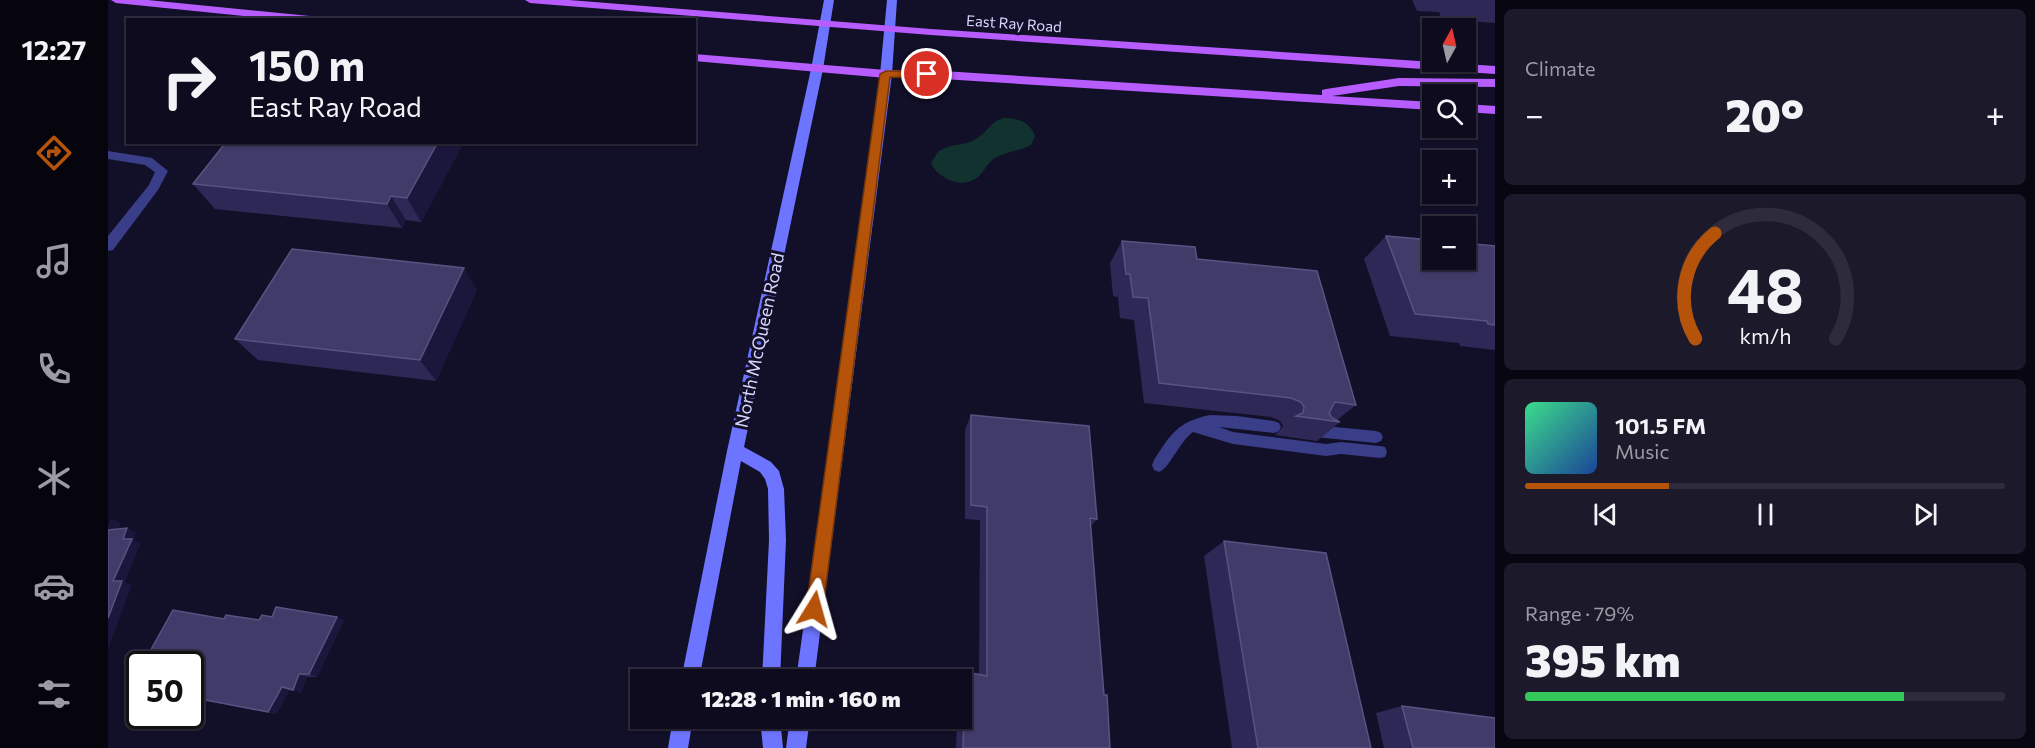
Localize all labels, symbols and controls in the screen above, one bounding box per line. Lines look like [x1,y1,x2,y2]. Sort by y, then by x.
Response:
street label: East Ray Road [966,11,1062,35]
north arrow [1422,18,1476,72]
map controls [1422,18,1476,270]
text: 12:27 [22,33,86,66]
text: 150 m [249,38,365,90]
icon: right [150,42,228,120]
pin [901,48,952,99]
text: Climate [1525,56,1595,80]
icon: arrive [910,57,943,90]
button: search [1422,84,1476,138]
text: 20° [1725,86,1804,141]
text: East Ray Road [249,90,422,123]
text: − [1525,93,1544,134]
text: + [1986,93,2005,134]
icon: directions [33,132,75,174]
button: + [1422,150,1476,204]
button: − [1422,216,1476,270]
icon: music [33,240,75,282]
text: 48 [1727,250,1803,326]
street label: North McQueen Road [730,251,788,429]
text: km/h [1739,322,1791,348]
icon: phone [33,348,75,390]
text: 101.5 FM [1615,412,1706,439]
text: Music [1615,439,1669,463]
icon: climate [33,457,75,499]
icon: previous [1589,498,1622,531]
icon: pause [1749,498,1782,531]
icon: next [1909,498,1942,531]
icon: car [33,565,75,607]
position arrow [782,577,846,641]
text: Range · 79% [1525,601,1634,625]
text: 395 km [1525,631,1681,686]
speed limit sign: 50 [126,651,204,729]
icon: filters [33,673,75,715]
text: 12:28 · 1 min · 160 m [701,685,901,712]

